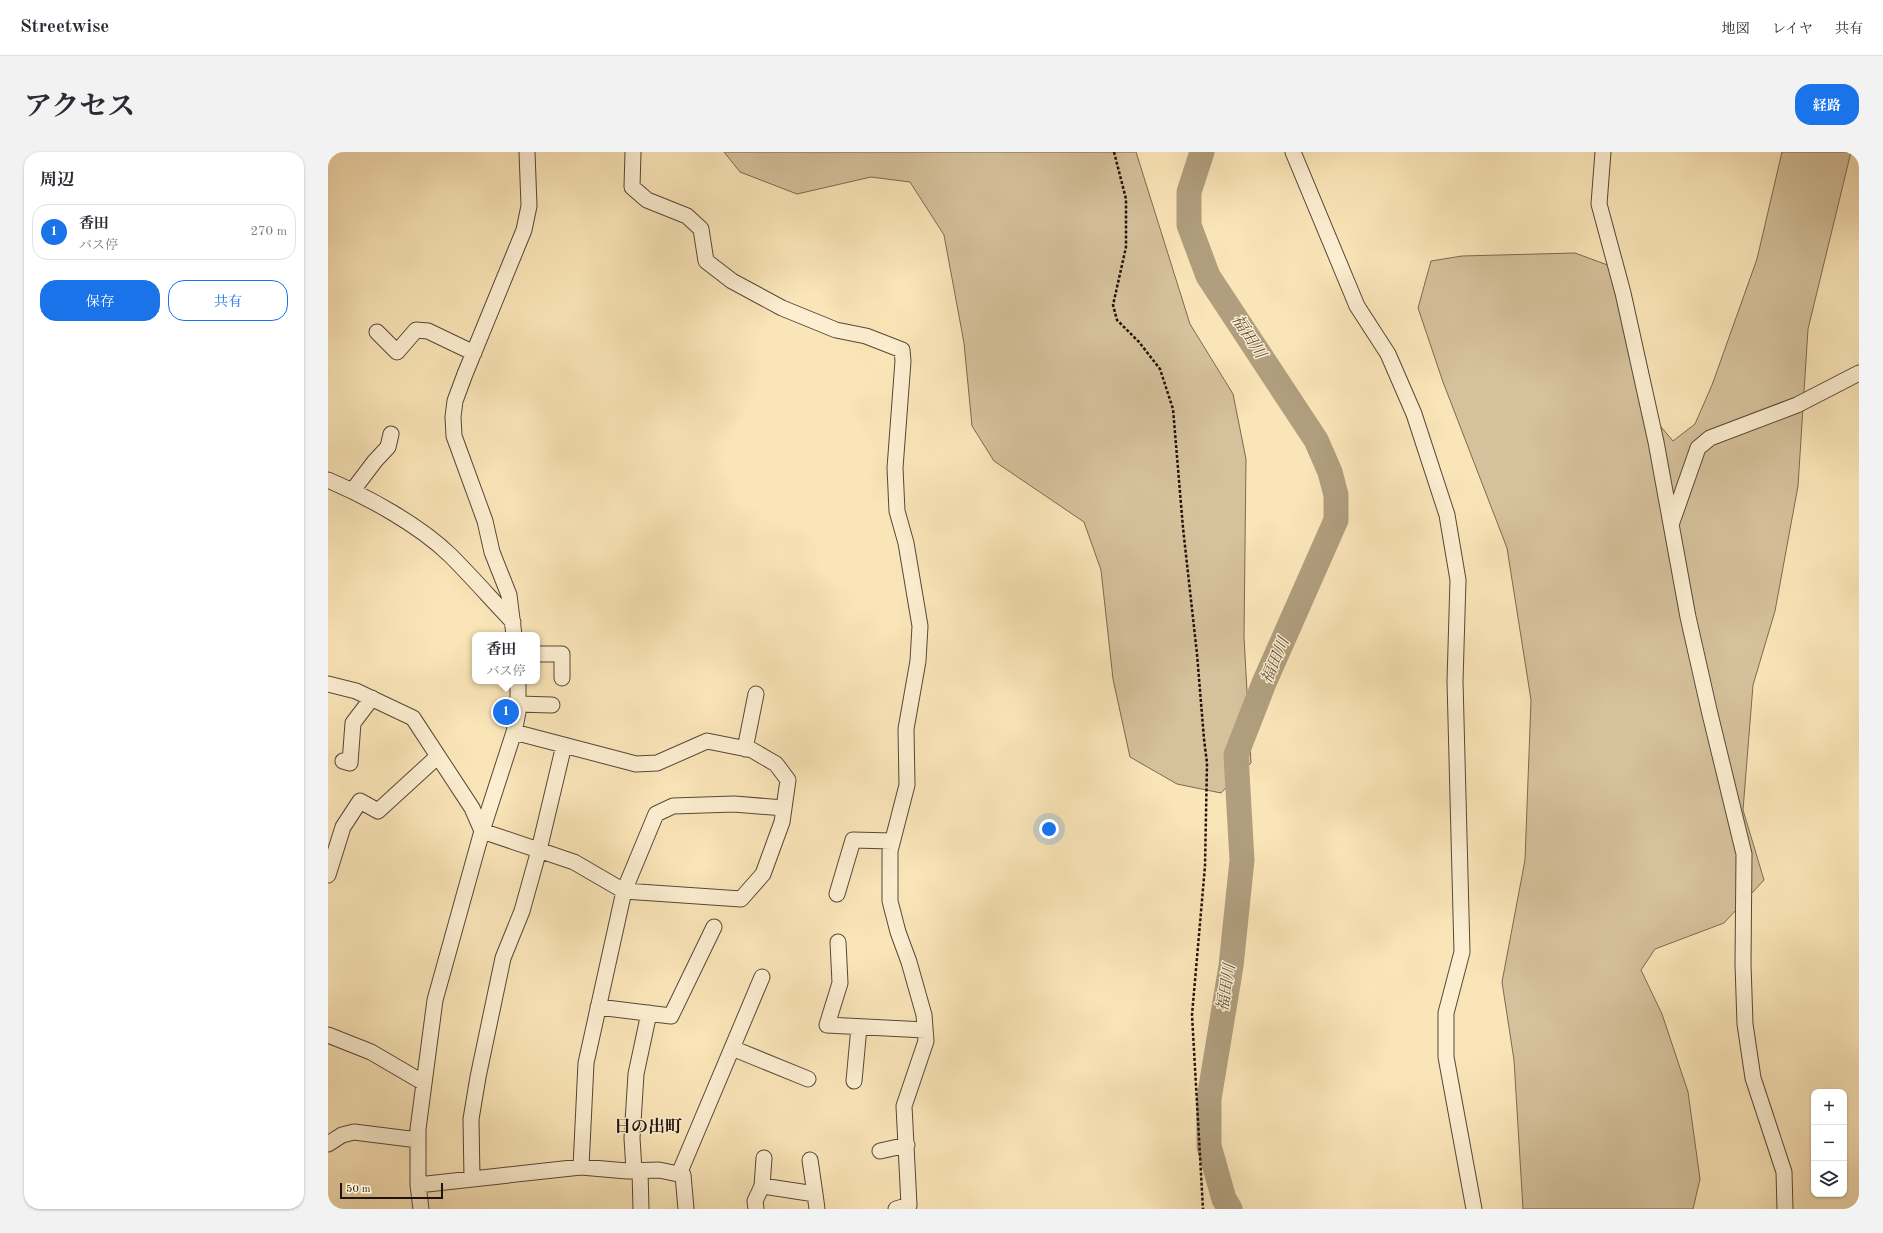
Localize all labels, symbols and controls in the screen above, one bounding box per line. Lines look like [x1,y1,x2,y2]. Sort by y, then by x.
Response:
text: Streetwise [20,18,109,37]
text: 地図 [1722,22,1750,36]
text: レイヤ [1772,22,1813,36]
text: 共有 [1835,22,1863,36]
button: 経路 [1795,84,1859,125]
text: アクセス [24,94,135,122]
text: 周辺 [40,172,74,189]
text: 香田 [79,217,109,232]
text: 1 [50,225,58,238]
text: 270 m [250,225,287,238]
text: バス停 [79,239,118,252]
button: 保存 [40,280,160,321]
button: 共有 [168,280,288,321]
water label: 福田川 [1228,311,1271,363]
popup [472,632,540,684]
water label: 福田川 [1257,633,1294,686]
text: 香田 [486,643,517,658]
text: バス停 [486,665,526,678]
pin: 1 [493,697,519,727]
your location [1039,819,1059,839]
water label: 福田川 [1213,961,1239,1013]
map controls [1811,1089,1847,1197]
button: + [1811,1089,1847,1125]
district label: 日の出町 [614,1117,682,1136]
button: − [1811,1125,1847,1161]
button: layers [1811,1161,1847,1197]
scale bar [340,1181,443,1200]
text: 50 m [346,1184,371,1195]

